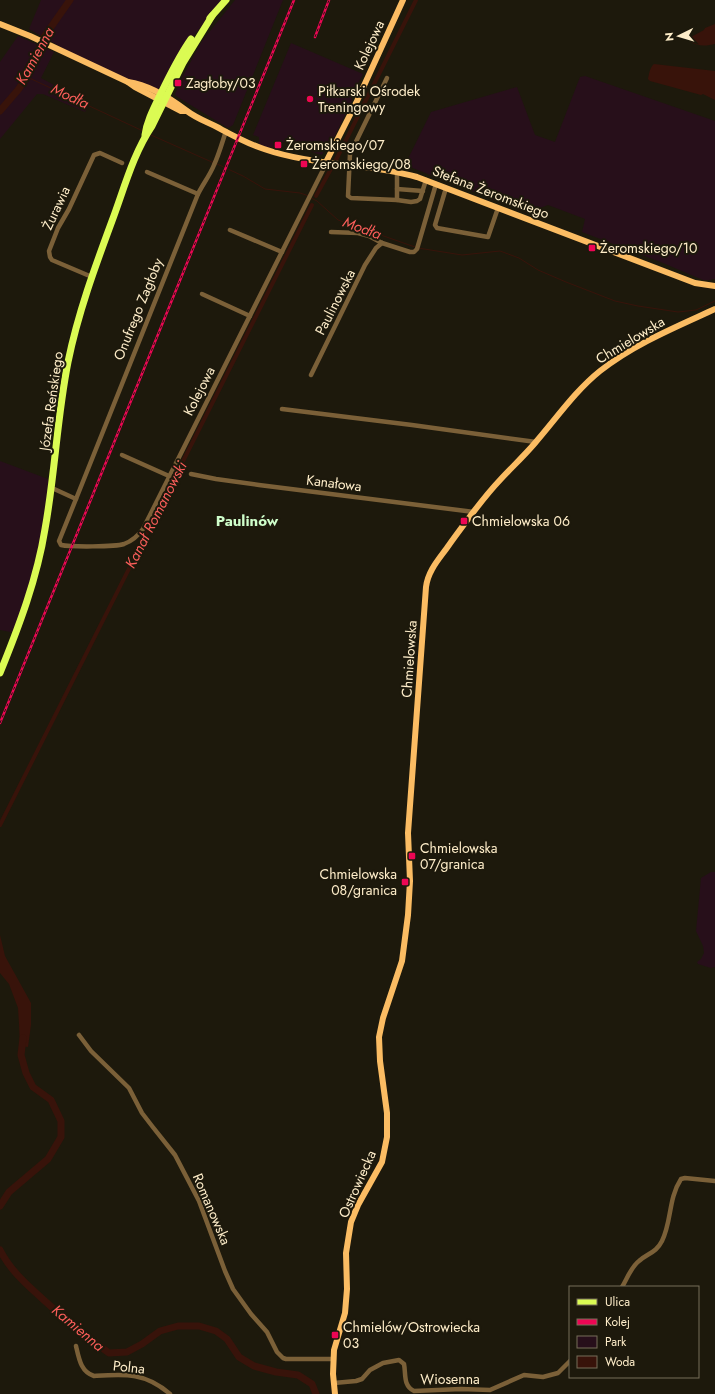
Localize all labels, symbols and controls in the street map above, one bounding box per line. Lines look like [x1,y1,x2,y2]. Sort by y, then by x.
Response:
north arrow [659,16,699,56]
street label: Kolejowa [349,17,389,73]
water label: Kamienna [10,23,60,89]
text: N [661,32,677,42]
place label: Zagłoby/03 [186,73,256,93]
water label: Modła [47,78,93,115]
marker: Zagłoby/03 [173,78,183,88]
place label: Piłkarski Ośrodek Treningowy [318,81,421,117]
marker: Piłkarski Ośrodek Treningowy [305,94,315,104]
place label: Żeromskiego/07 [286,135,385,155]
marker: Żeromskiego/07 [273,140,283,150]
place label: Żeromskiego/08 [312,154,411,174]
marker: Żeromskiego/08 [299,159,309,169]
street label: Stefana Żeromskiego [430,161,553,224]
street label: Żurawia [37,183,75,233]
water label: Modła [340,211,385,245]
place label: Żeromskiego/10 [600,238,697,258]
marker: Żeromskiego/10 [587,243,597,253]
street label: Onufrego Zagłoby [108,254,168,363]
street label: Paulinowska [310,266,360,338]
street label: Chmielowska [592,311,668,369]
street label: Józefa Reńskiego [34,350,68,454]
street label: Kolejowa [178,363,220,419]
water label: Kanał Romanowski [120,458,193,572]
street label: Kanałowa [305,470,363,496]
district label: Paulinów [216,510,279,532]
place label: Chmielowska 06 [472,511,570,531]
marker: Chmielowska 06 [459,516,469,526]
street label: Chmielowska [396,620,422,698]
place label: Chmielowska 07/granica [420,838,497,874]
marker: Chmielowska 07/granica [407,851,417,861]
place label: Chmielowska 08/granica [320,864,397,900]
marker: Chmielowska 08/granica [400,877,410,887]
street label: Ostrowiecka [333,1147,381,1221]
street label: Romanowska [188,1170,236,1248]
legend [569,1286,699,1378]
text: Ulica [605,1293,630,1311]
water label: Kamienna [47,1299,110,1357]
text: Kolej [605,1313,630,1331]
place label: Chmielów/Ostrowiecka 03 [343,1317,480,1353]
marker: Chmielów/Ostrowiecka 03 [330,1330,340,1340]
text: Park [605,1333,627,1351]
text: Woda [605,1353,635,1371]
street label: Polna [112,1355,146,1379]
street label: Wiosenna [420,1369,480,1389]

